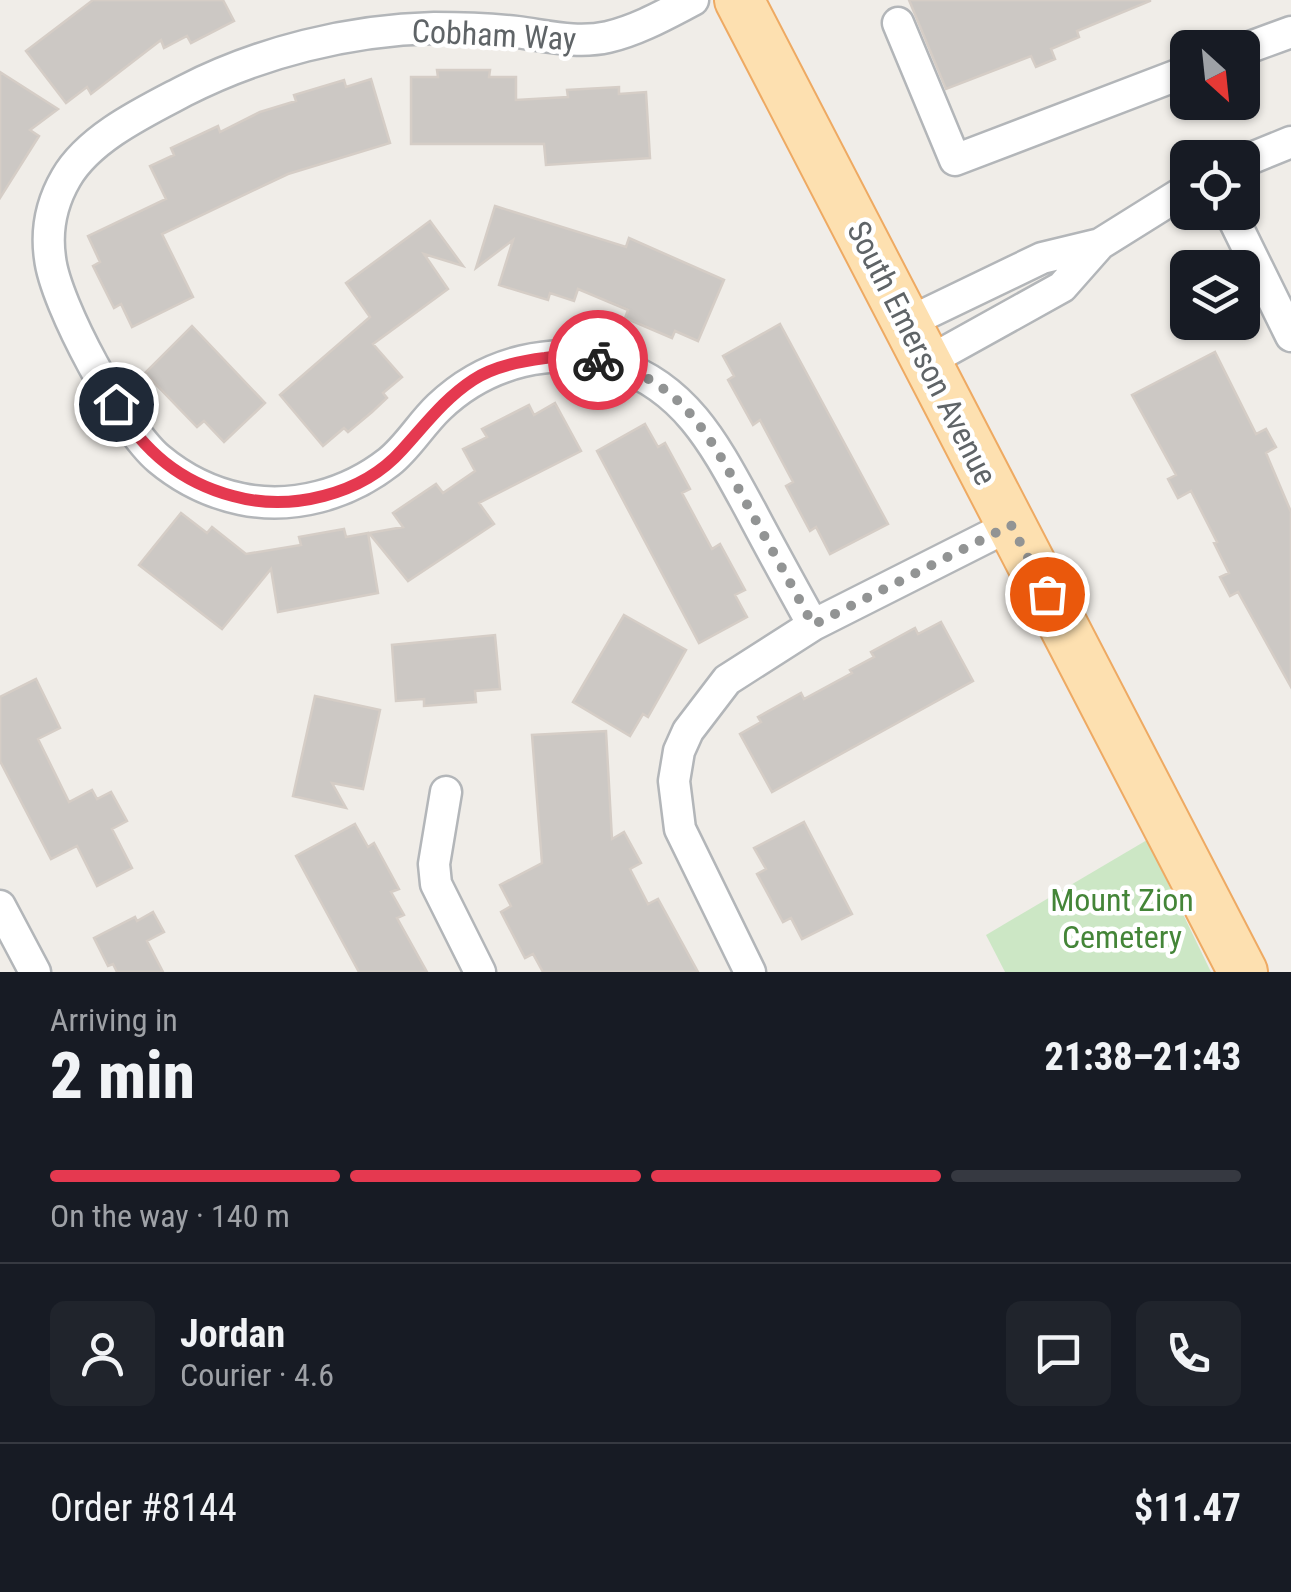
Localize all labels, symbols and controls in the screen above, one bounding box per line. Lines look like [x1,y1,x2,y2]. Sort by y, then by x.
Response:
street label: Cobham Way [411,12,577,58]
north arrow [1170,30,1260,120]
map controls [1170,30,1260,340]
button: locate [1170,140,1260,230]
street label: South Emerson Avenue [839,215,1005,491]
button: layers [1170,250,1260,340]
courier [548,310,648,410]
icon: bike [571,333,626,388]
pin [74,362,159,447]
icon: home [89,377,144,432]
pin [1005,552,1090,637]
icon: bag [1020,567,1075,622]
park label: Mount Zion Cemetery [1050,881,1194,956]
text: Arriving in [50,1001,178,1039]
text: 21:38–21:43 [1044,1035,1241,1079]
text: 2 min [50,1038,195,1114]
text: On the way · 140 m [50,1197,290,1235]
button: person [50,1301,155,1406]
button: chat [1006,1301,1111,1406]
button: phone [1136,1301,1241,1406]
text: Jordan [180,1312,285,1356]
text: Courier · 4.6 [180,1356,334,1394]
text: Order #8144 [50,1486,237,1530]
text: $11.47 [1134,1486,1241,1530]

